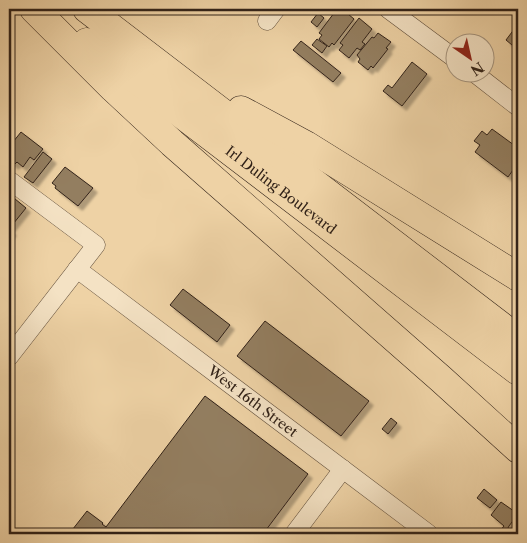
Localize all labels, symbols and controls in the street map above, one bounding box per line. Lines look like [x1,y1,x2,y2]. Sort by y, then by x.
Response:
north arrow [444,32,494,82]
text: N [467,58,487,80]
street label: Irl Duling Boulevard [222,142,340,238]
street label: West 16th Street [203,361,301,441]

